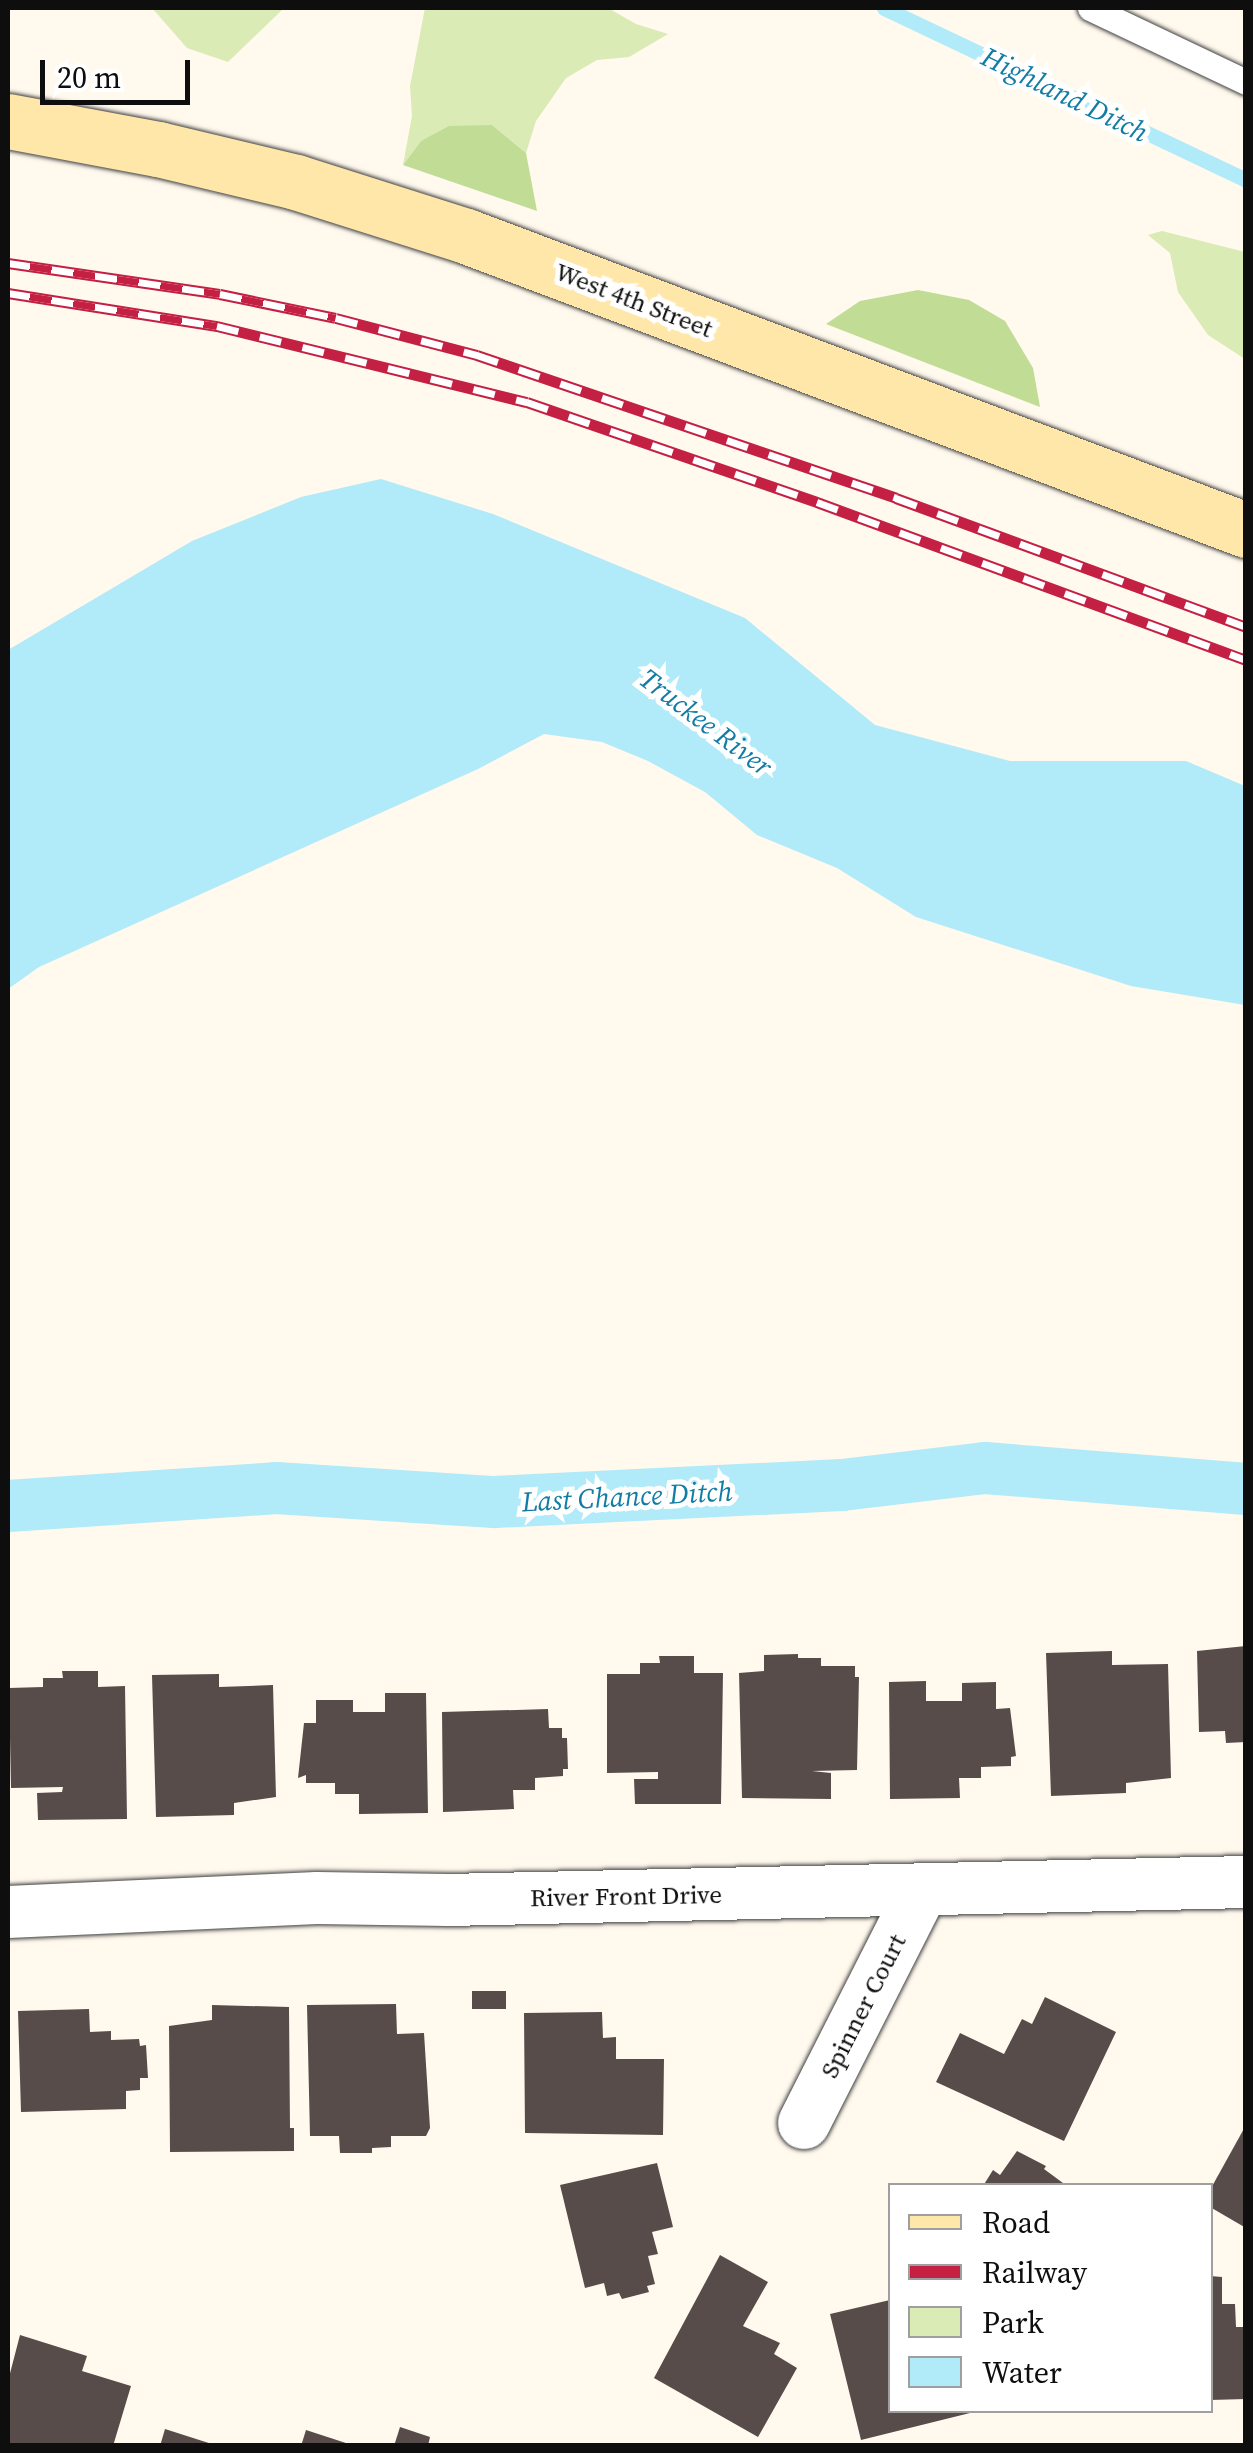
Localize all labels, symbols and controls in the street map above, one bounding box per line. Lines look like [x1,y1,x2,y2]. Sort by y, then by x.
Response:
water label: Highland Ditch [976,39,1154,149]
scale bar [45,40,195,102]
text: 20 m [57,57,121,98]
street label: West 4th Street [551,256,717,344]
water label: Truckee River [633,661,779,783]
water label: Last Chance Ditch [521,1474,733,1518]
street label: River Front Drive [530,1879,722,1913]
street label: Spinner Court [814,1929,912,2083]
legend [888,2183,1213,2413]
text: Road [982,2202,1050,2243]
text: Railway [982,2252,1087,2293]
text: Park [982,2302,1044,2343]
text: Water [982,2352,1062,2393]

